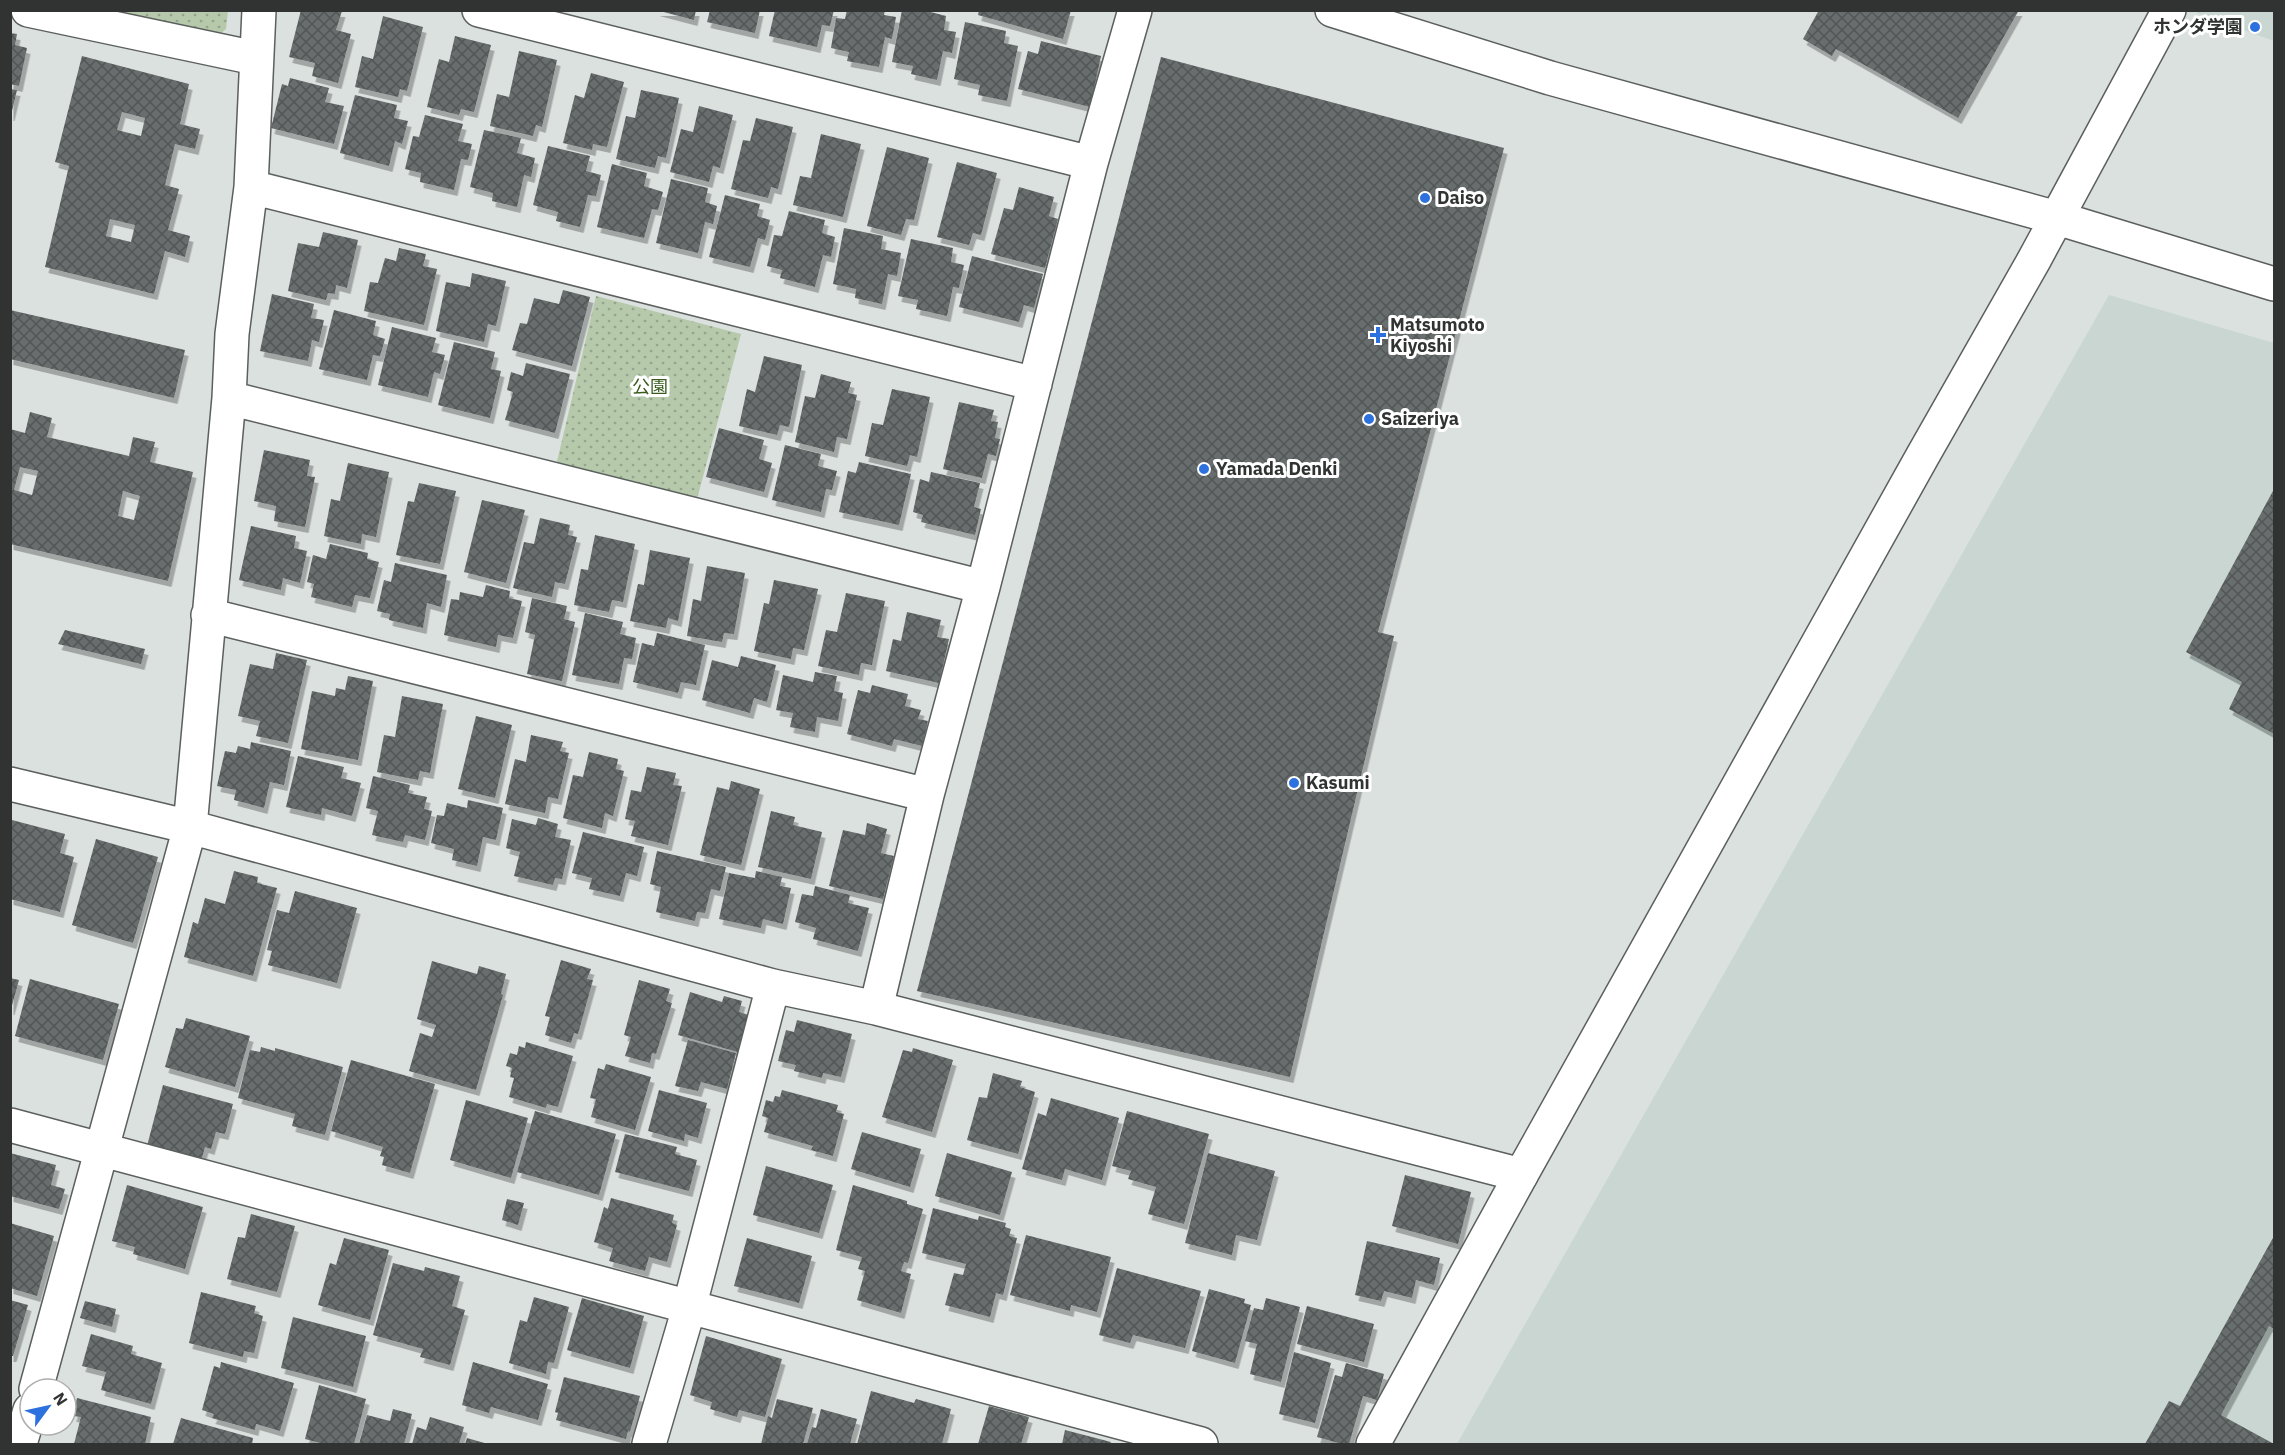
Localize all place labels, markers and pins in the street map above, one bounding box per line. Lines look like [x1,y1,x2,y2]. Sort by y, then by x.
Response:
place label: ホンダ学園 [2153,15,2243,38]
marker: ホンダ学園 [2248,20,2262,34]
place label: Daiso [1437,186,1484,209]
marker: Daiso [1418,191,1432,205]
place label: Matsumoto Kiyoshi [1390,313,1485,357]
marker: Matsumoto Kiyoshi [1371,328,1385,342]
place label: Saizeriya [1381,407,1459,430]
marker: Saizeriya [1362,412,1376,426]
place label: Yamada Denki [1216,457,1337,480]
marker: Yamada Denki [1197,462,1211,476]
place label: Kasumi [1306,771,1370,794]
marker: Kasumi [1287,776,1301,790]

